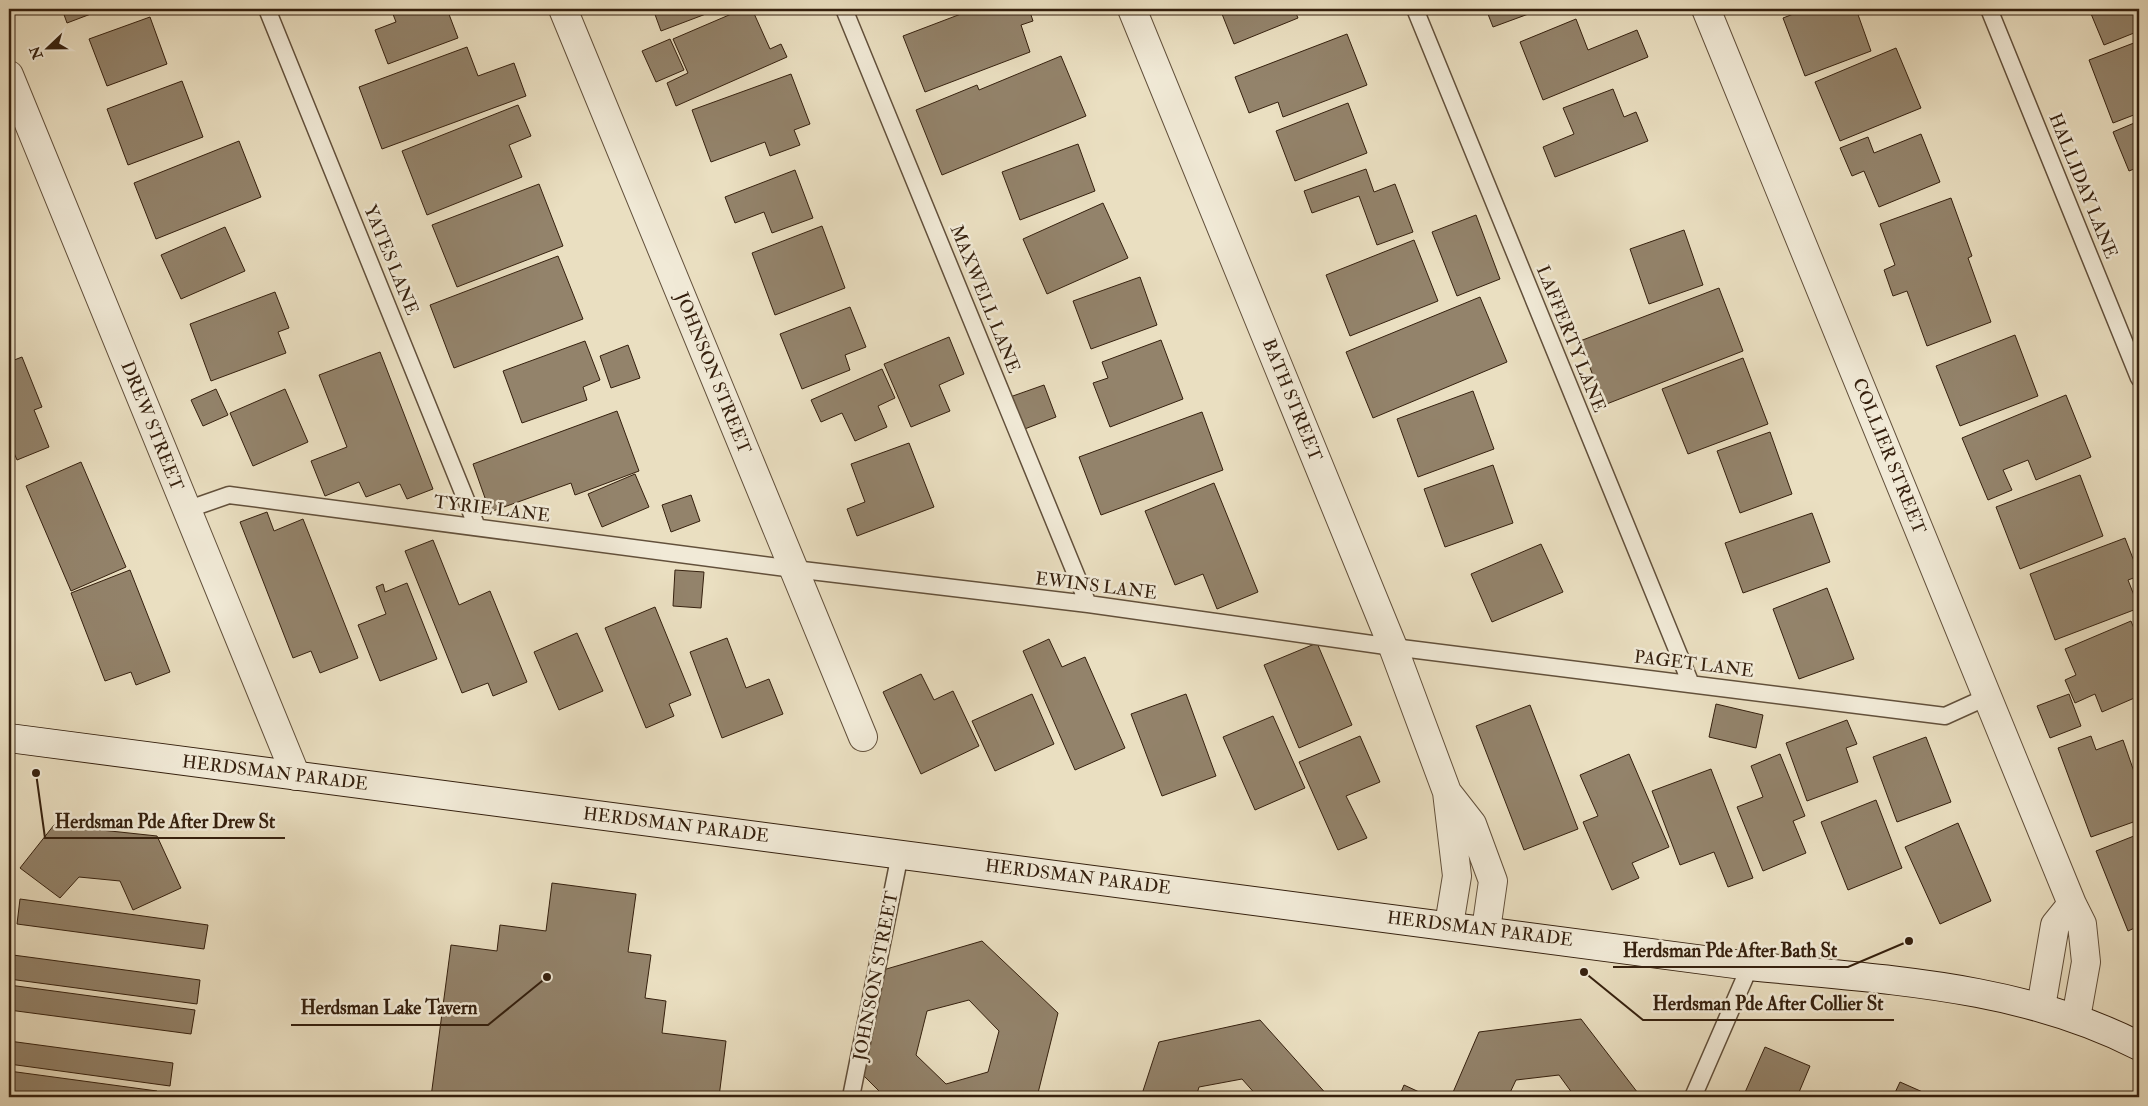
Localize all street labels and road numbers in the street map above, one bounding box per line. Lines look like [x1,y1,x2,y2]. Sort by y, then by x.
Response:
street label: HALLIDAY LANE [2043,110,2123,262]
street label: YATES LANE [358,202,424,318]
street label: MAXWELL LANE [945,222,1025,377]
street label: LAFFERTY LANE [1531,262,1611,416]
street label: JOHNSON STREET [670,288,756,458]
street label: BATH STREET [1257,335,1327,465]
street label: DREW STREET [116,358,189,495]
street label: COLLIER STREET [1847,375,1931,538]
street label: TYRIE LANE [433,490,551,528]
street label: EWINS LANE [1034,567,1158,605]
street label: PAGET LANE [1633,645,1755,683]
street label: HERDSMAN PARADE [181,750,369,796]
street label: HERDSMAN PARADE [582,802,770,848]
street label: HERDSMAN PARADE [984,854,1172,900]
street label: JOHNSON STREET [848,889,904,1064]
street label: HERDSMAN PARADE [1386,906,1574,952]

